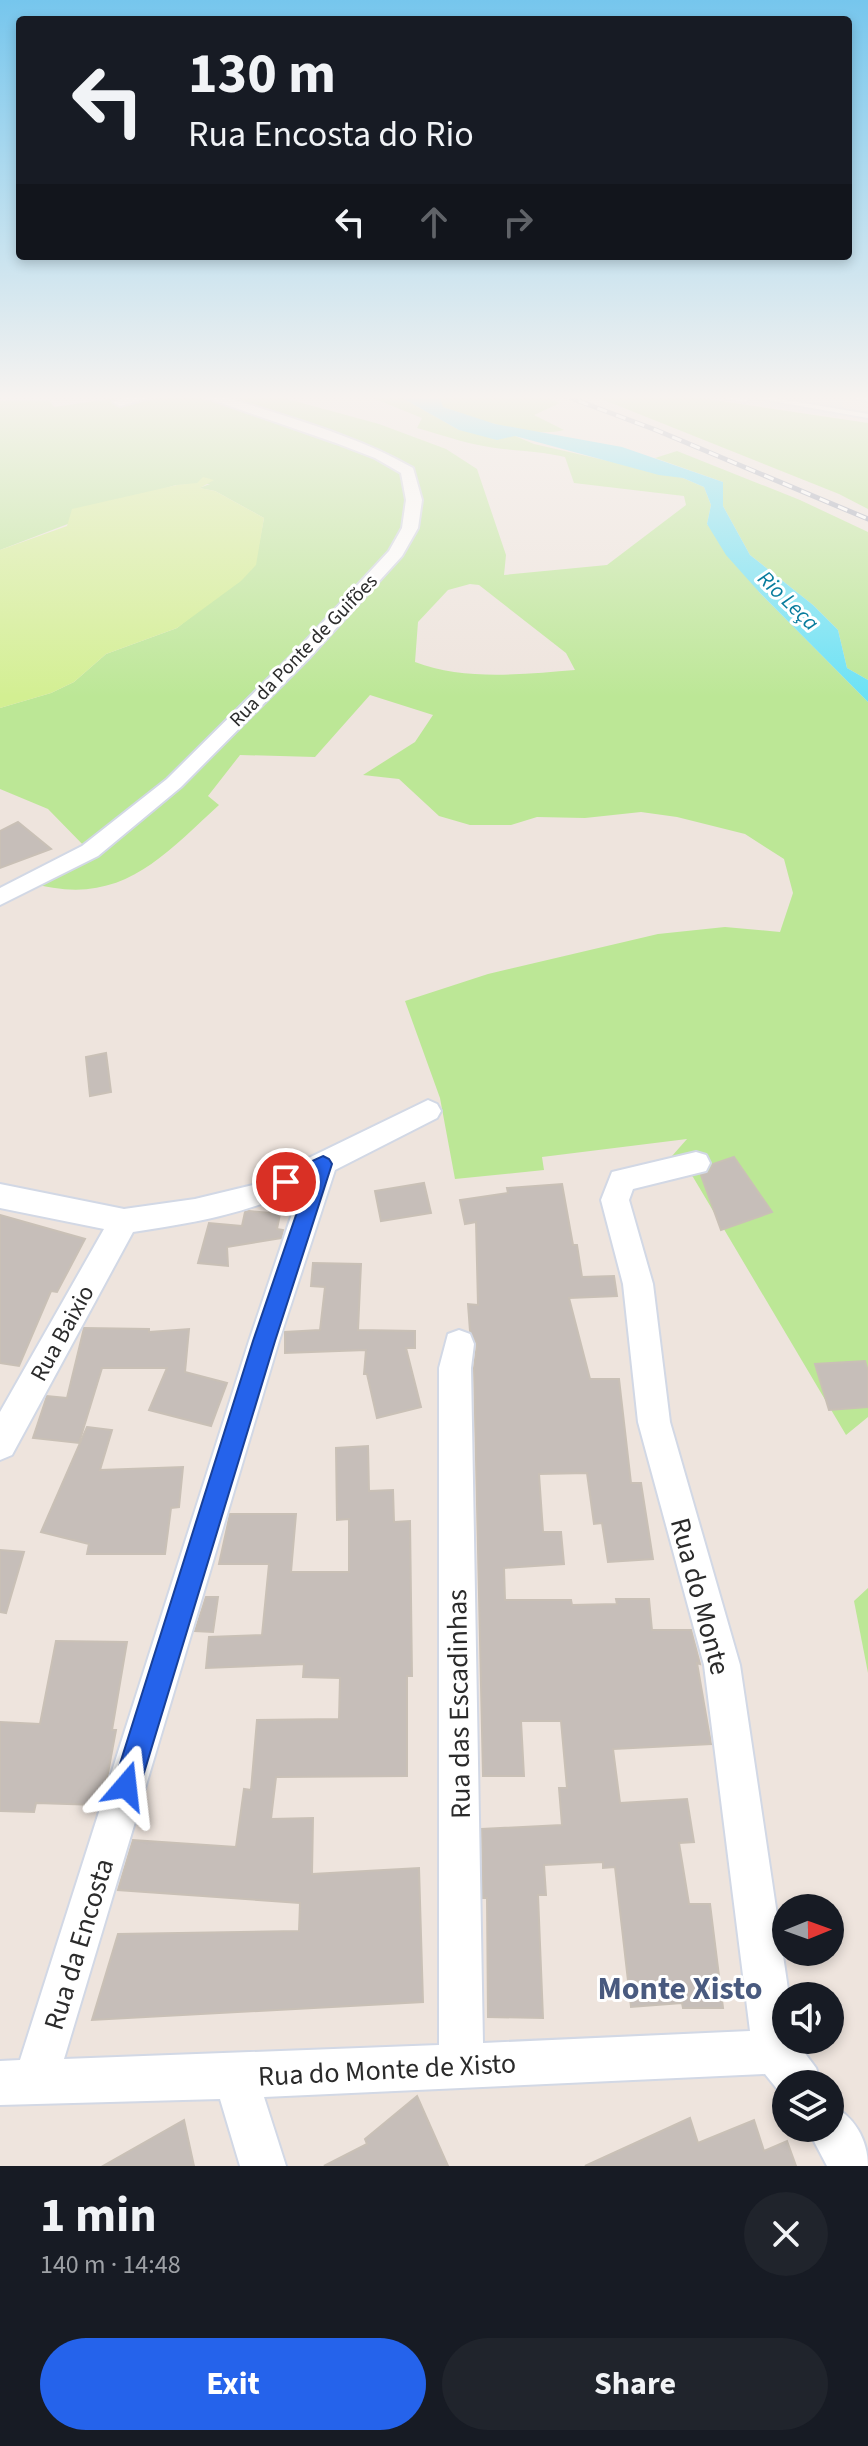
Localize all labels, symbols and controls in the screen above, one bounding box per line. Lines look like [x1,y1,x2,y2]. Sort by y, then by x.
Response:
text: 130 m [188,35,336,114]
icon: left [56,48,160,152]
text: Rua Encosta do Rio [188,109,474,160]
icon: left [328,200,372,244]
icon: ahead [412,200,456,244]
icon: right [496,200,540,244]
water label: Rio Leça [750,563,826,638]
street label: Rua da Ponte de Guifões [223,568,384,733]
pin [252,1148,320,1216]
icon: arrive [264,1160,308,1204]
street label: Rua Baixio [22,1279,103,1388]
street label: Rua do Monte [660,1513,740,1679]
street label: Rua das Escadinhas [437,1589,481,1819]
position arrow [84,1744,168,1828]
street label: Rua da Encosta [34,1853,124,2035]
north arrow [772,1894,844,1966]
map controls [772,1894,844,2142]
district label: Monte Xisto [597,1966,763,2012]
button: sound [772,1982,844,2054]
street label: Rua do Monte de Xisto [257,2043,517,2097]
button: layers [772,2070,844,2142]
text: 1 min [40,2182,157,2250]
button: close [744,2192,828,2276]
text: 140 m · 14:48 [40,2246,181,2283]
button: Exit [40,2338,426,2430]
button: Share [442,2338,828,2430]

